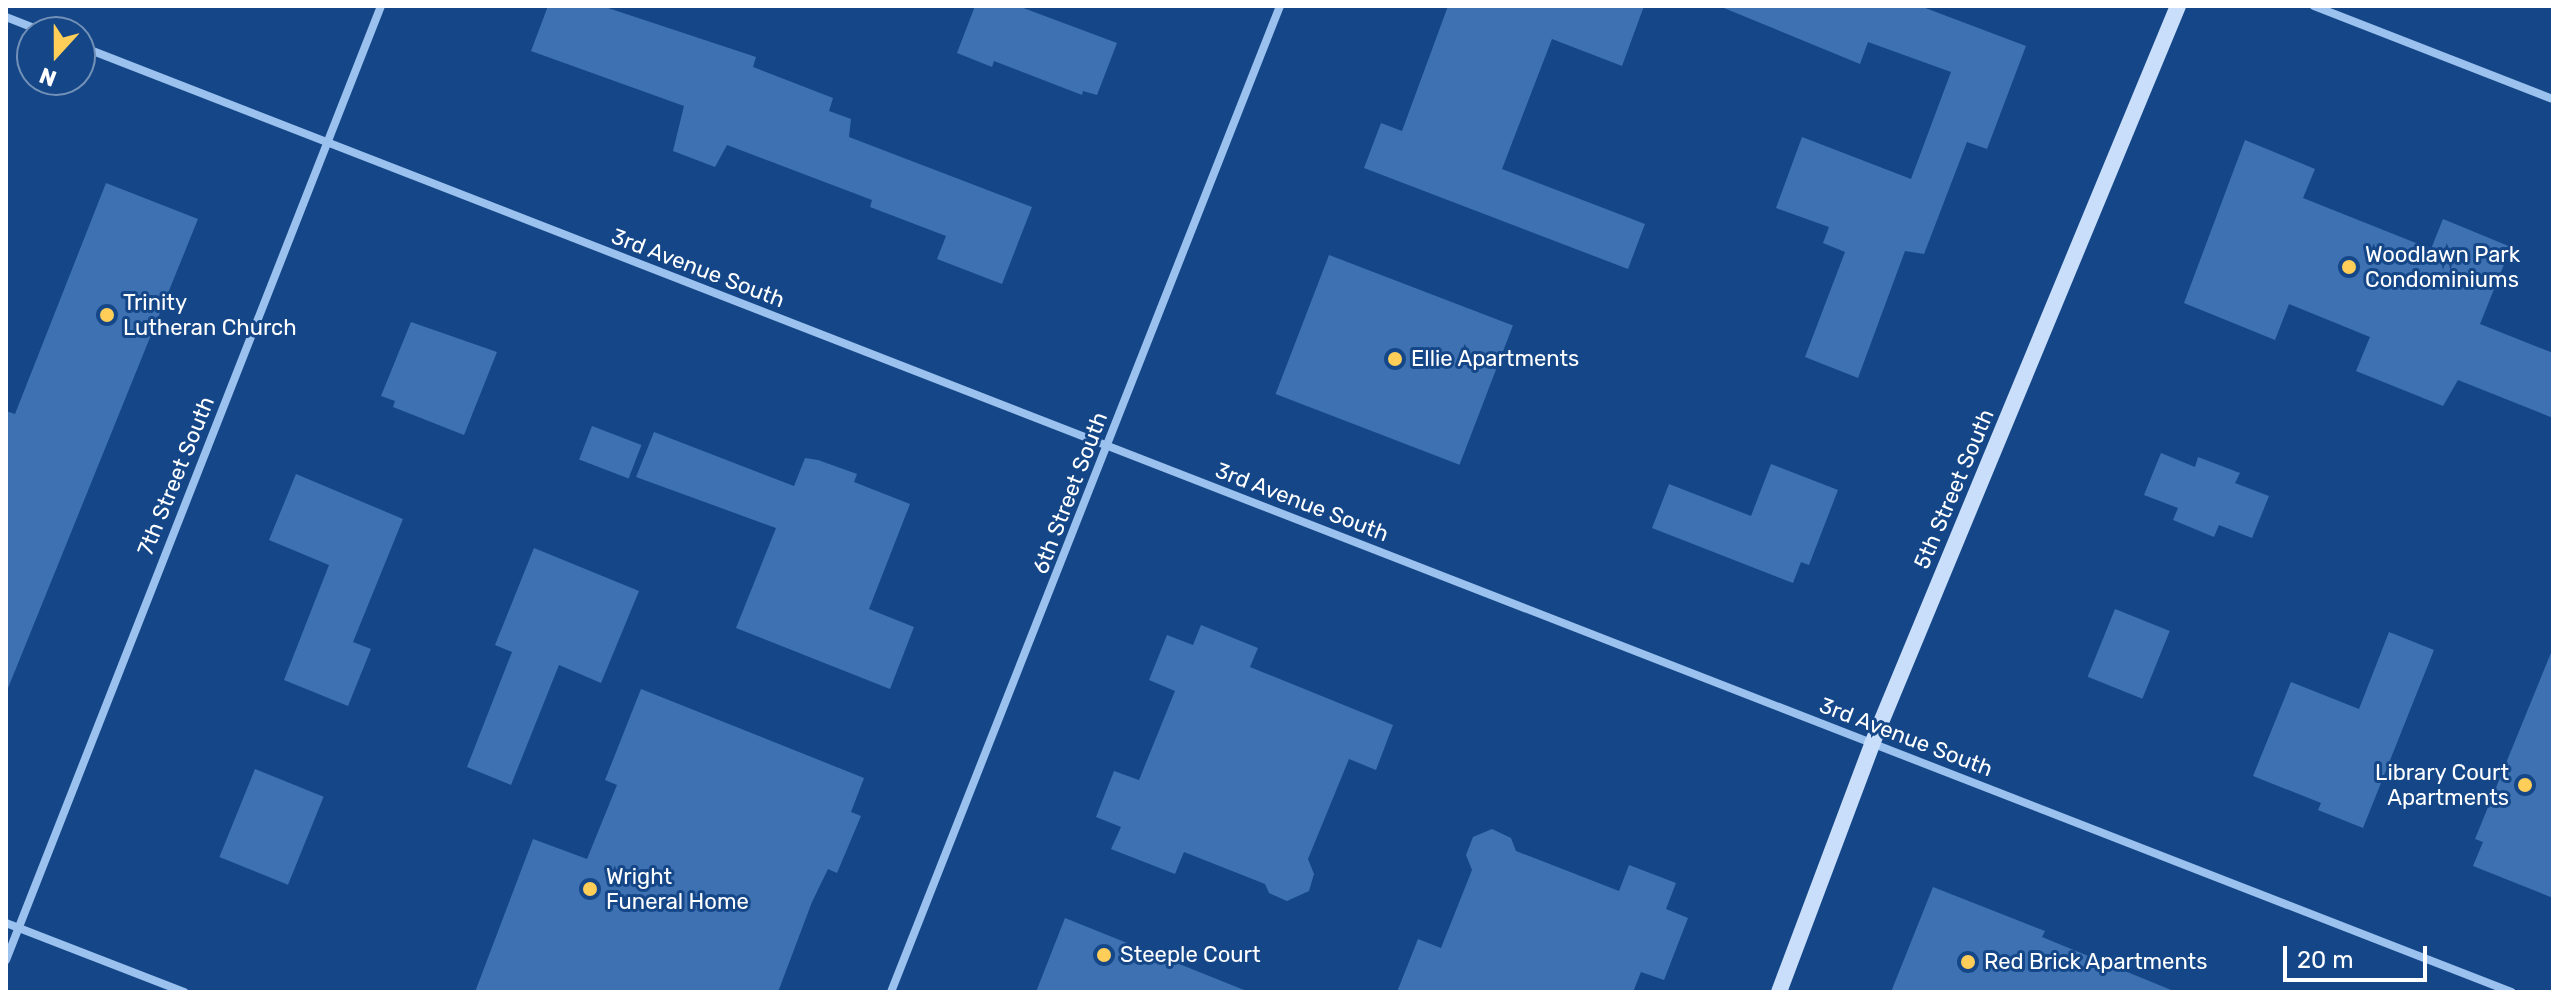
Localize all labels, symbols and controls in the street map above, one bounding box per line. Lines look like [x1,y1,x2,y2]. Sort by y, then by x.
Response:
north arrow [16,16,96,96]
text: N [36,62,60,92]
street label: 3rd Avenue South [607,223,789,313]
place label: Woodlawn Park Condominiums [2365,241,2520,292]
marker: Woodlawn Park Condominiums [2340,258,2358,276]
place label: Trinity Lutheran Church [123,289,297,340]
marker: Trinity Lutheran Church [98,306,116,324]
place label: Ellie Apartments [1411,346,1580,372]
marker: Ellie Apartments [1386,350,1404,368]
street label: 7th Street South [132,393,220,559]
street label: 5th Street South [1908,405,2000,573]
street label: 6th Street South [1027,408,1113,578]
street label: 3rd Avenue South [1211,457,1393,547]
street label: 3rd Avenue South [1815,692,1997,782]
place label: Library Court Apartments [2374,759,2509,810]
marker: Library Court Apartments [2516,776,2534,794]
place label: Wright Funeral Home [606,863,749,914]
marker: Wright Funeral Home [581,880,599,898]
scale bar [2287,930,2431,980]
place label: Steeple Court [1120,942,1261,968]
marker: Steeple Court [1095,946,1113,964]
text: 20 m [2297,946,2354,974]
place label: Red Brick Apartments [1984,949,2208,975]
marker: Red Brick Apartments [1959,953,1977,971]

